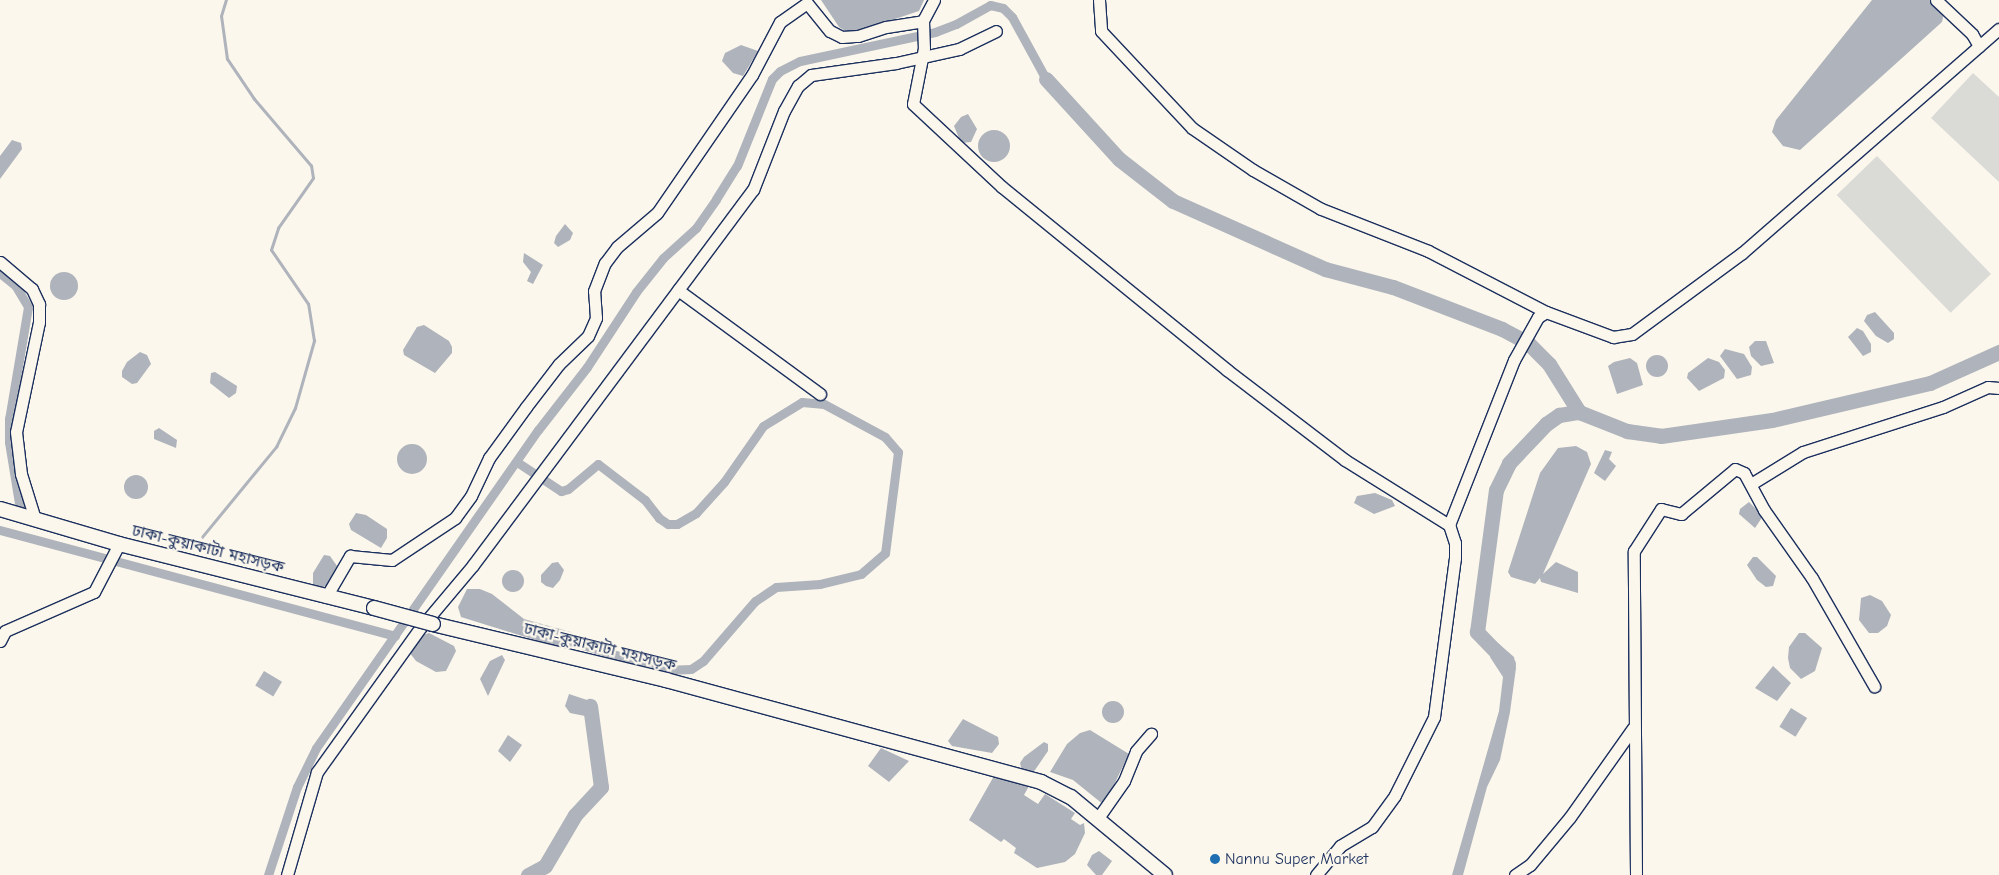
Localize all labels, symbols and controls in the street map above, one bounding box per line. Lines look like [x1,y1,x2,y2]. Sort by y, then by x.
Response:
street label: ঢাকা-কুয়াকাটা মহাসড়ক [130,521,286,577]
street label: ঢাকা-কুয়াকাটা মহাসড়ক [522,619,678,675]
place label: Nannu Super Market [1225,849,1368,869]
marker: Nannu Super Market [1209,853,1221,865]

